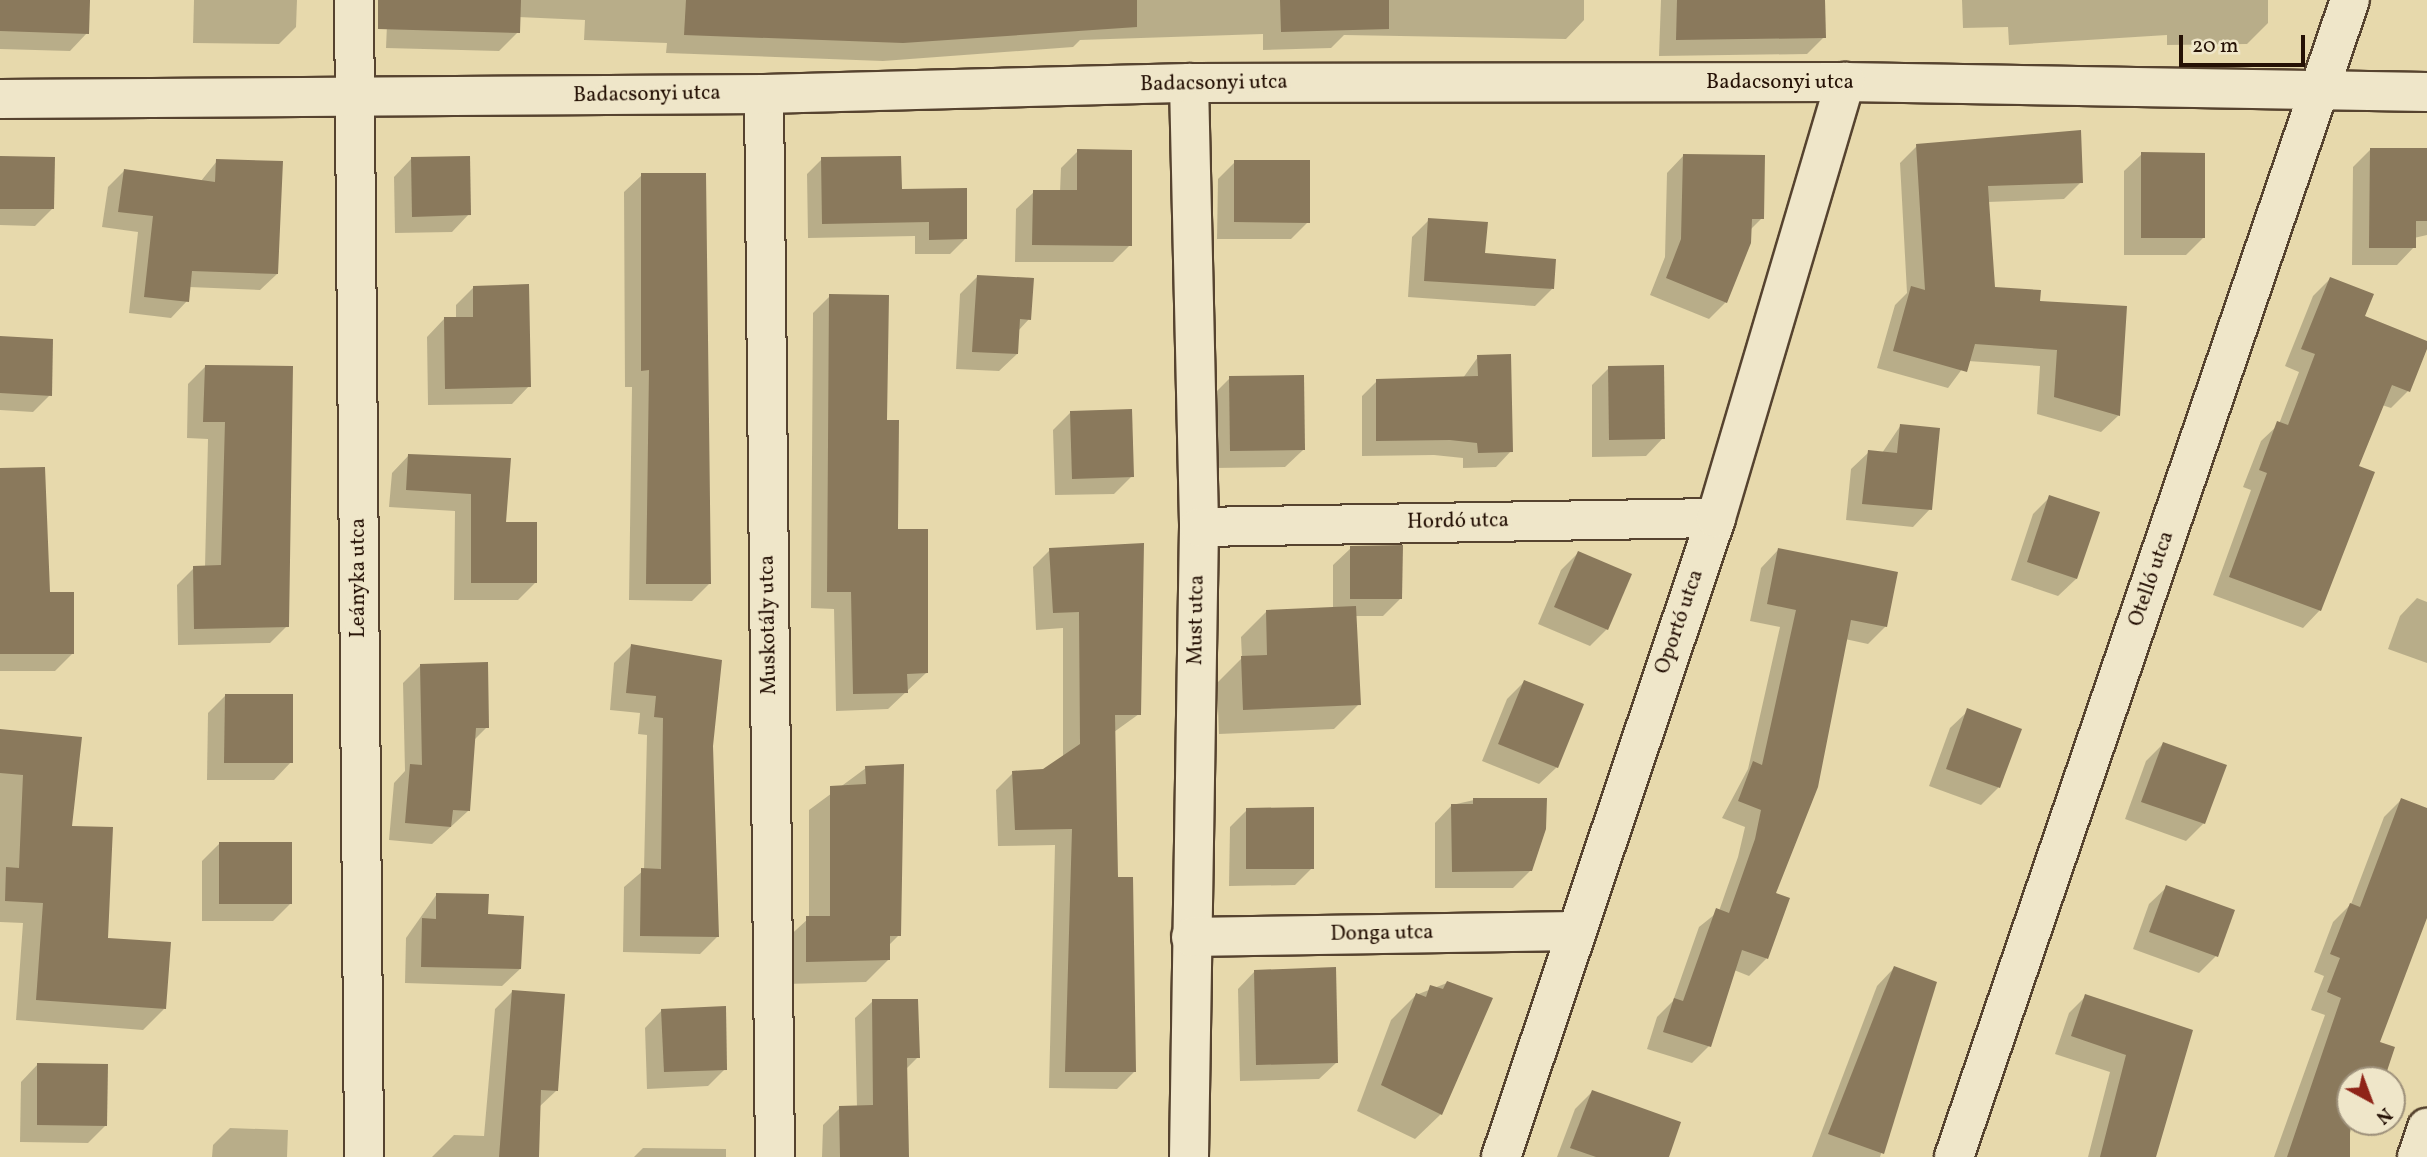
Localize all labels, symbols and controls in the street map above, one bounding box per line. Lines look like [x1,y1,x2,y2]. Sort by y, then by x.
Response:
scale bar [2182,21,2308,65]
text: 20 m [2192,32,2238,61]
street label: Badacsonyi utca [1140,70,1288,98]
street label: Badacsonyi utca [1706,70,1854,96]
street label: Badacsonyi utca [573,81,721,109]
street label: Hordó utca [1407,509,1509,535]
street label: Leányka utca [346,518,372,638]
street label: Otelló utca [2124,528,2180,630]
street label: Muskotály utca [755,554,783,696]
street label: Oportó utca [1650,566,1710,678]
street label: Must utca [1184,575,1210,665]
street label: Donga utca [1330,921,1434,947]
north arrow [2336,1066,2406,1136]
text: N [2370,1101,2397,1130]

